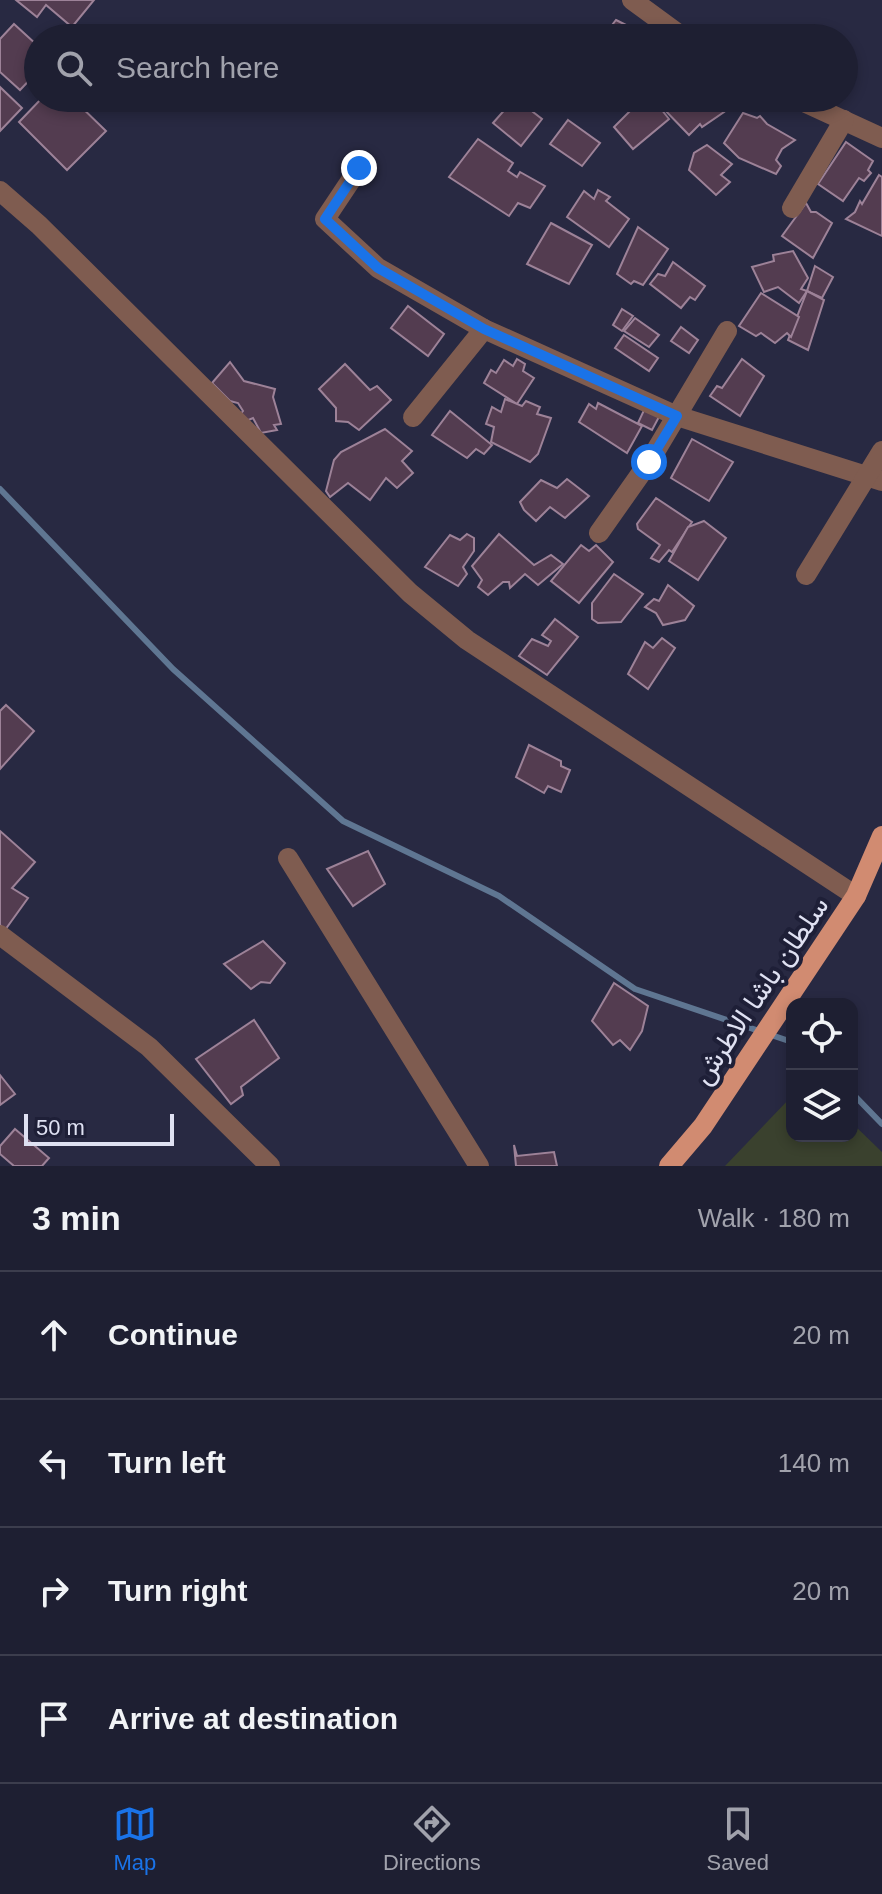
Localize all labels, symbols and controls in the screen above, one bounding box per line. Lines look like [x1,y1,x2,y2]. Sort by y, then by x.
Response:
search box [24,24,858,112]
icon: search [52,46,96,90]
text: Search here [116,51,279,84]
route end [341,150,377,186]
route start [631,444,667,480]
street label: سلطان باشا الاطرش [686,891,836,1091]
map controls [786,998,858,1142]
button: locate [786,998,858,1070]
button: layers [786,1070,858,1142]
scale bar [24,1110,174,1146]
text: 50 m [36,1115,85,1140]
text: 3 min [32,1199,121,1237]
text: Walk · 180 m [698,1203,850,1233]
icon: ahead [32,1313,76,1357]
text: Continue [108,1318,238,1351]
text: 20 m [792,1320,850,1350]
icon: left [32,1441,76,1485]
text: Turn left [108,1446,226,1479]
text: 140 m [778,1448,850,1478]
icon: right [32,1569,76,1613]
text: Turn right [108,1574,247,1607]
text: 20 m [792,1576,850,1606]
icon: arrive [32,1697,76,1741]
text: Arrive at destination [108,1702,398,1735]
tab: Map [113,1802,157,1876]
tab: Directions [383,1802,481,1876]
tab: Saved [707,1802,769,1876]

